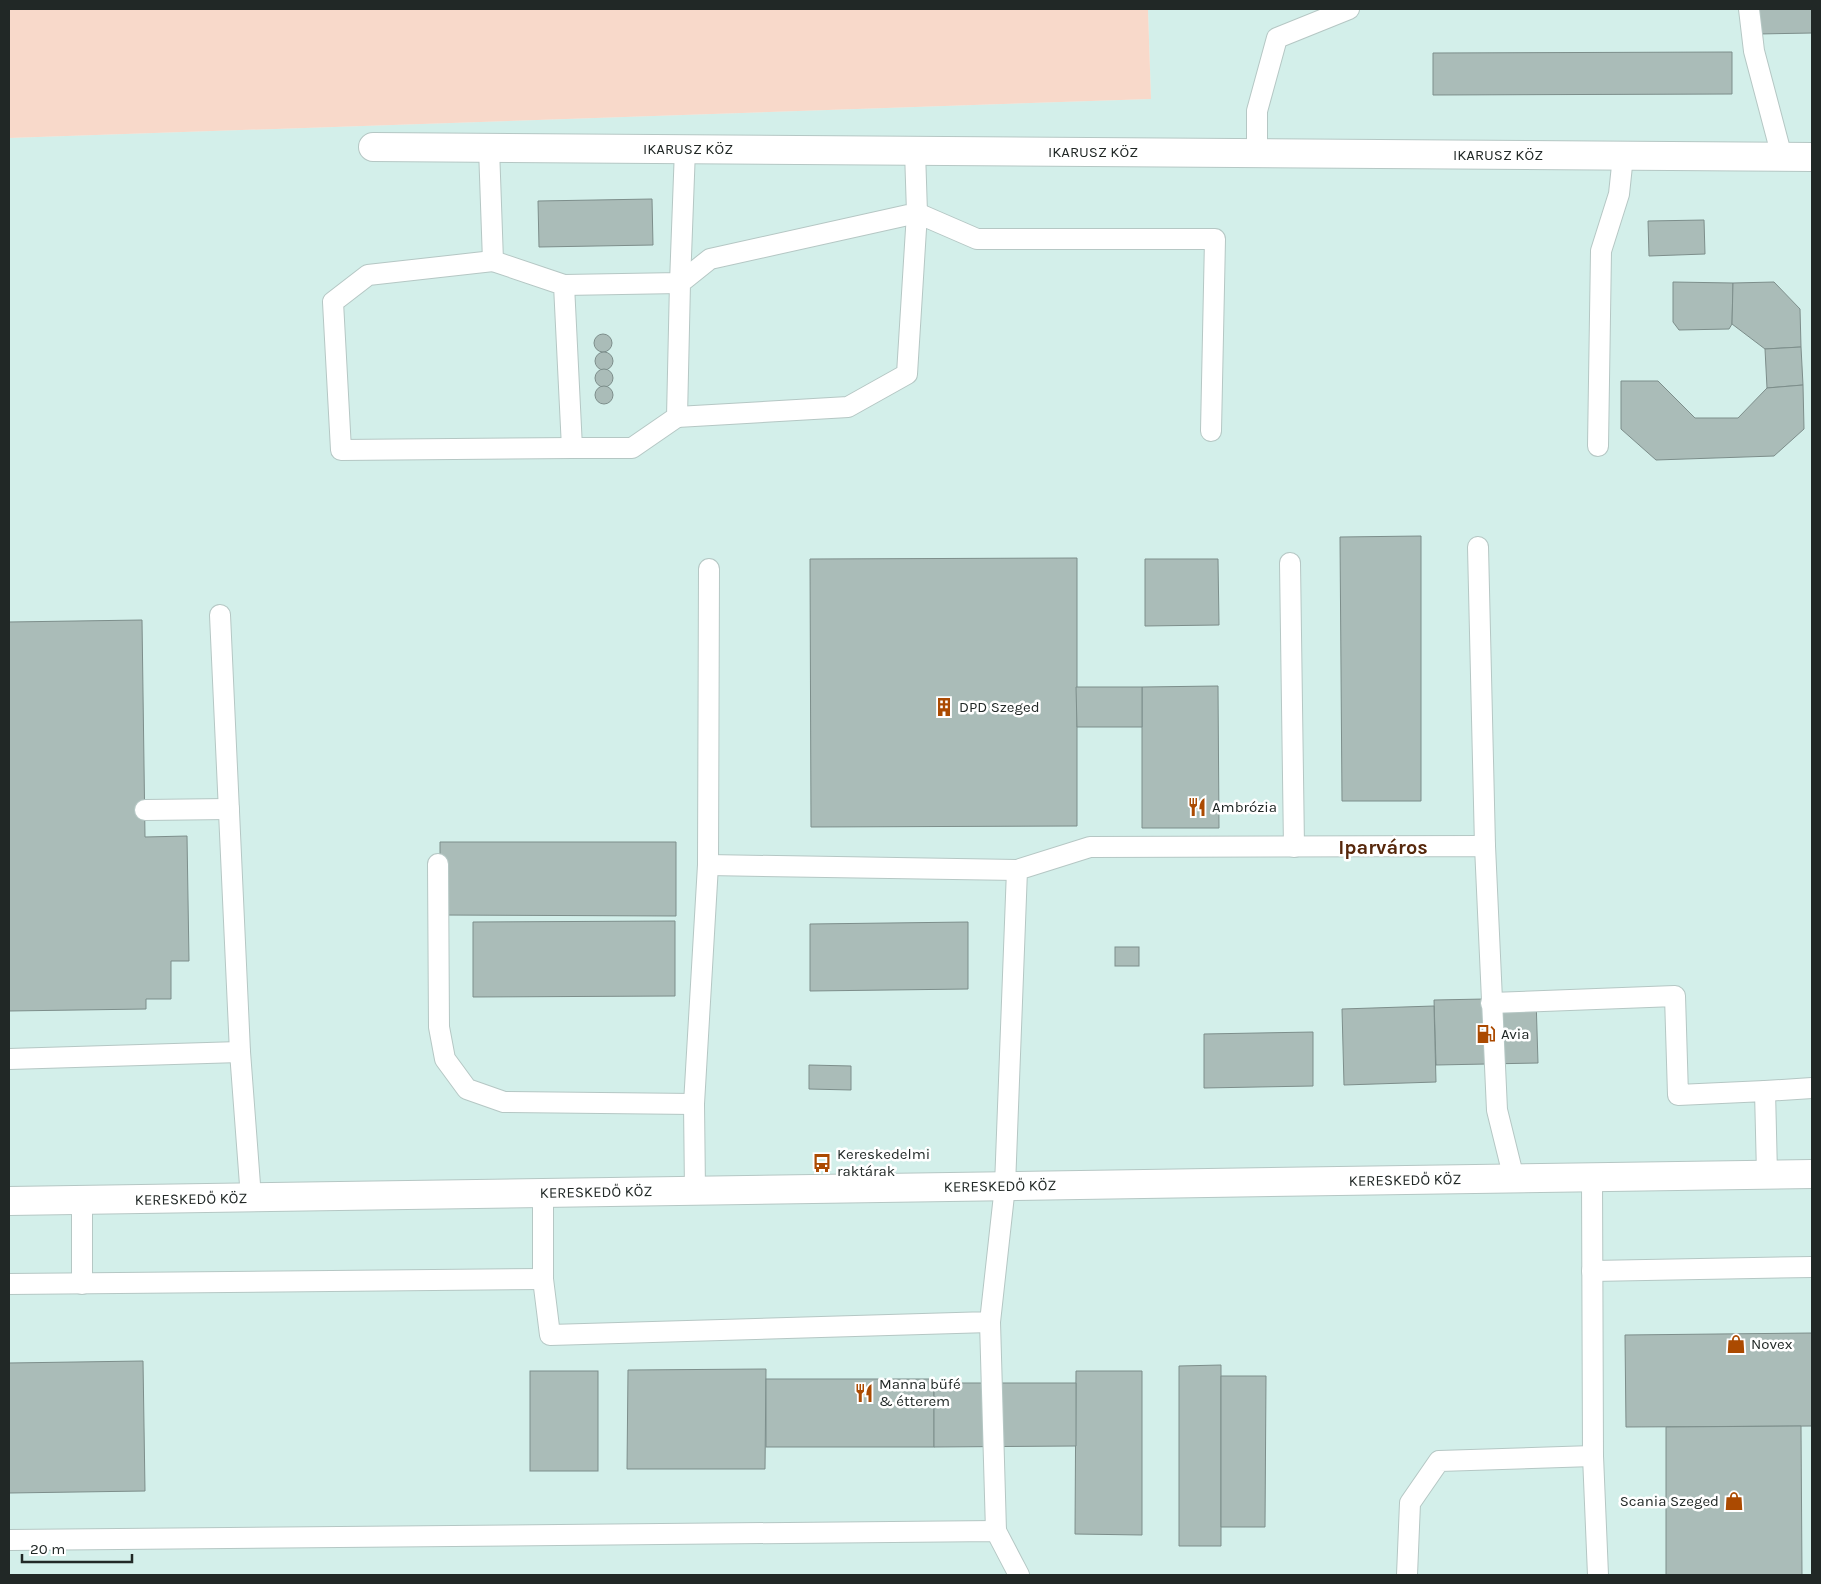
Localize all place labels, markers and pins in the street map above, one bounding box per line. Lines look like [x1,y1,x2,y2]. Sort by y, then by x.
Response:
building icon: DPD Szeged [933,696,955,718]
place label: DPD Szeged [959,698,1040,716]
restaurant icon: Ambrózia [1186,796,1208,818]
place label: Ambrózia [1212,798,1277,816]
fuel station icon: Avia [1475,1023,1497,1045]
place label: Avia [1501,1025,1530,1043]
place label: Kereskedelmi raktárak [837,1145,930,1180]
bus stop icon: Kereskedelmi raktárak [811,1152,833,1174]
shop icon: Novex [1725,1333,1747,1355]
place label: Novex [1751,1335,1793,1353]
place label: Manna büfé & étterem [879,1375,961,1410]
restaurant icon: Manna büfé & étterem [853,1382,875,1404]
shop icon: Scania Szeged [1723,1490,1745,1512]
place label: Scania Szeged [1620,1492,1719,1510]

